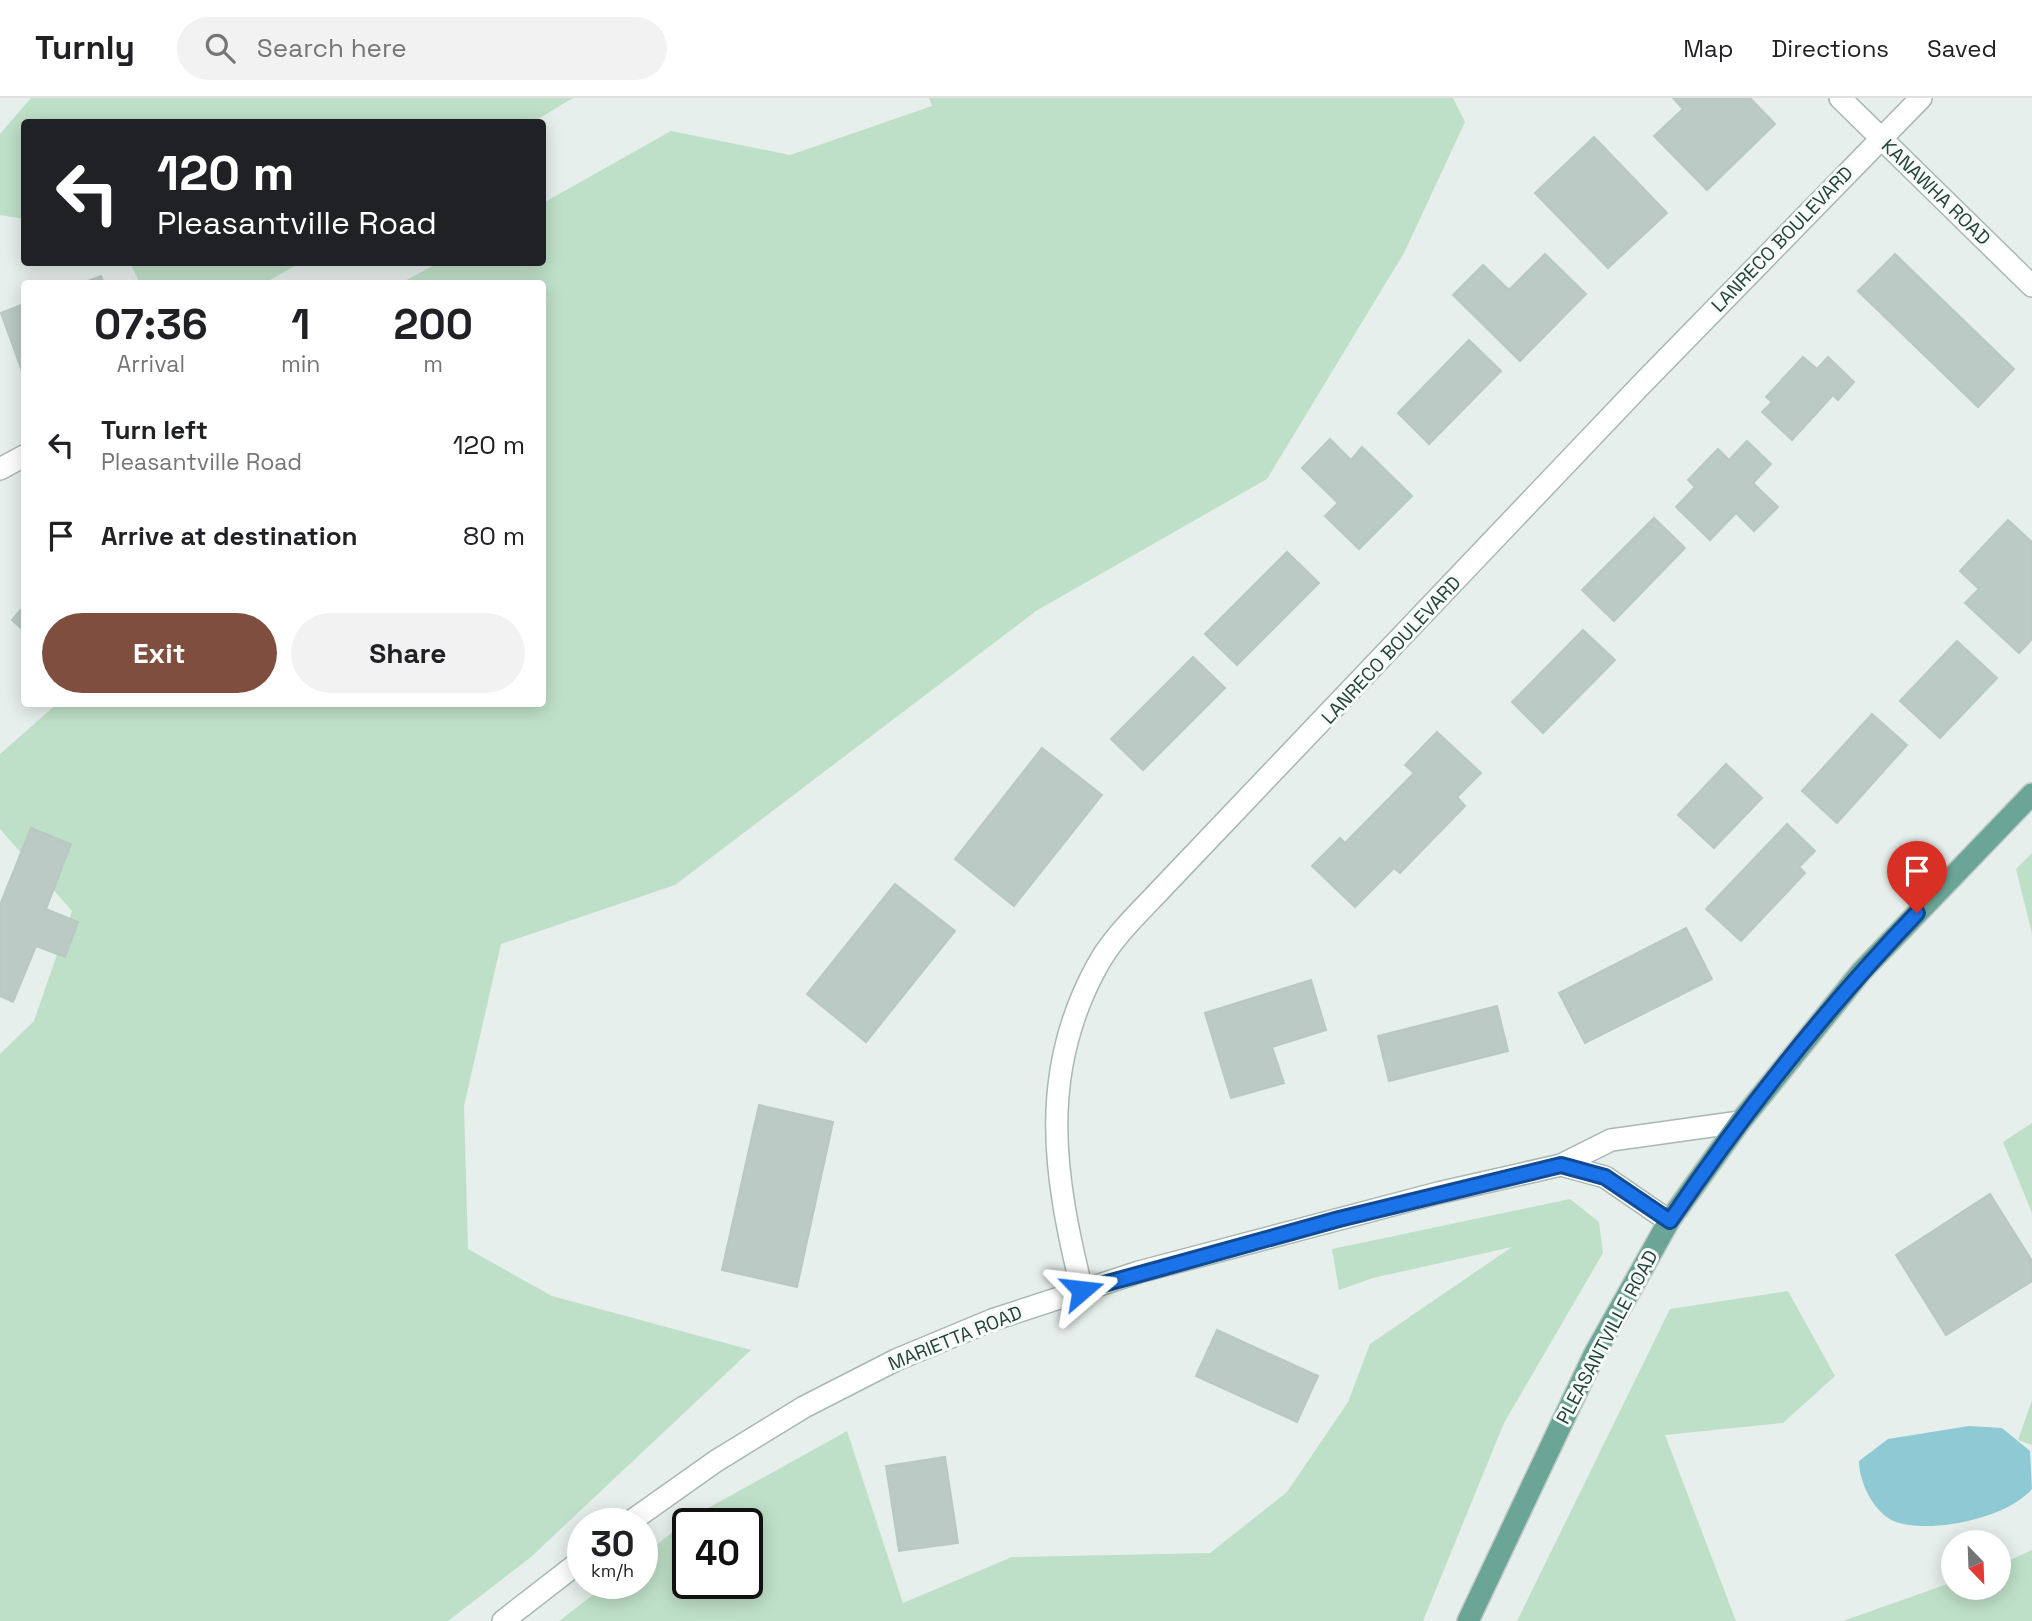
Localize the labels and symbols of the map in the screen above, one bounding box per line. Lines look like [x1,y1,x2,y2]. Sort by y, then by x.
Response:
street label: KANAWHA ROAD [1876,134,1996,250]
street label: LANRECO BOULEVARD [1706,161,1858,317]
street label: LANRECO BOULEVARD [1316,571,1466,729]
pin [1887,841,1947,913]
street label: PLEASANTVILLE ROAD [1551,1246,1663,1428]
position arrow [1045,1253,1119,1327]
street label: MARIETTA ROAD [884,1300,1026,1376]
speed limit sign: 40 [672,1508,763,1599]
north arrow [1941,1530,2011,1600]

